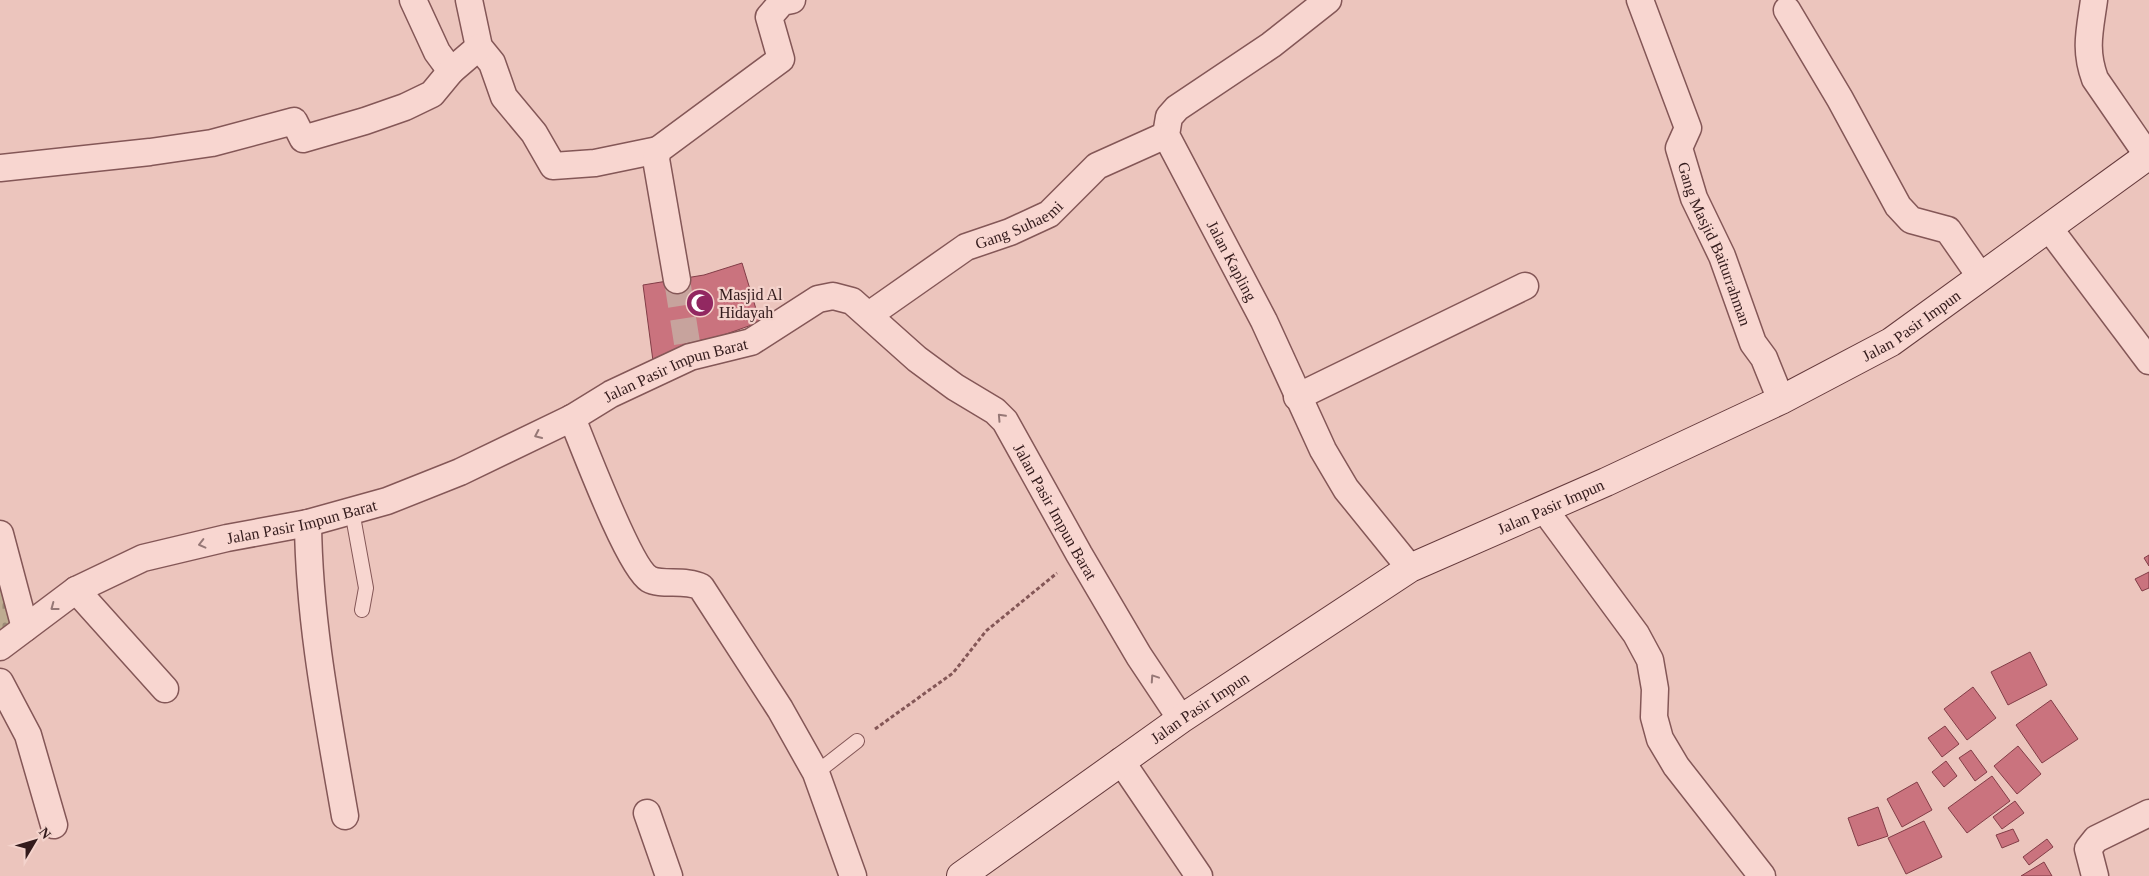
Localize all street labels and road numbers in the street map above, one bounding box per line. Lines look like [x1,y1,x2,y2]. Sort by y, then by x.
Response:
street label: Gang Masjid Baiturrahman [1675,160,1754,328]
street label: Gang Suhaemi [973,197,1067,252]
street label: Jalan Kapling [1204,218,1260,304]
street label: Jalan Pasir Impun [1859,287,1964,365]
street label: Jalan Pasir Impun Barat [601,335,750,406]
street label: Jalan Pasir Impun Barat [1010,441,1100,583]
street label: Jalan Pasir Impun [1495,476,1607,538]
street label: Jalan Pasir Impun Barat [225,496,379,547]
street label: Jalan Pasir Impun [1147,669,1252,747]

